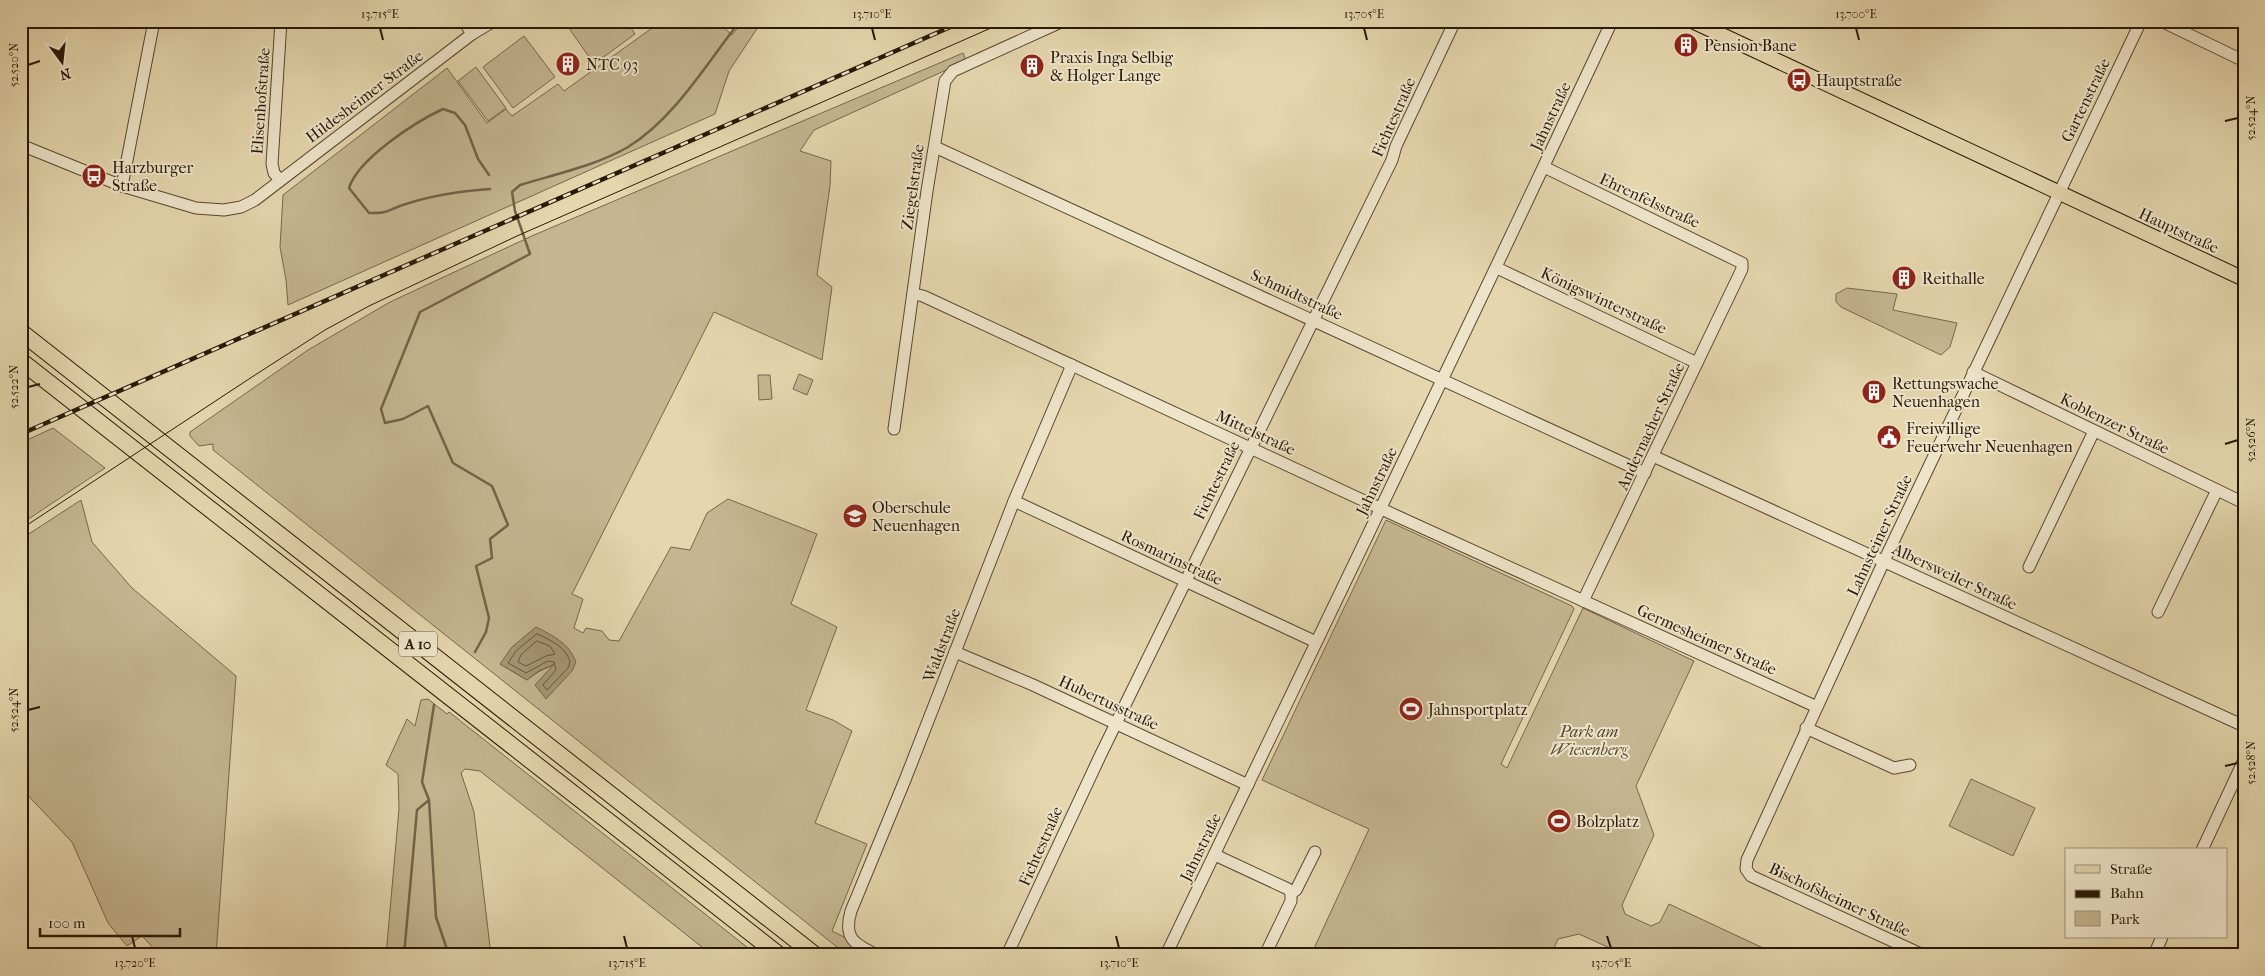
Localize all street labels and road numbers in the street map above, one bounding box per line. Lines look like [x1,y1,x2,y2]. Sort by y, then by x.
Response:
street label: Hildesheimer Straße [302,46,427,147]
street label: Elisenhofstraße [247,47,274,155]
street label: Gartenstraße [2057,55,2114,145]
street label: Fichtestraße [1367,74,1419,160]
street label: Jahnstraße [1525,79,1575,156]
street label: Ziegelstraße [897,143,928,231]
street label: Ehrenfelsstraße [1597,169,1703,232]
street label: Hauptstraße [2136,204,2222,257]
street label: Königswinterstraße [1538,263,1670,338]
street label: Schmidtstraße [1248,265,1346,324]
street label: Andernacher Straße [1612,359,1688,494]
street label: Koblenzer Straße [2057,389,2173,458]
street label: Mittelstraße [1213,406,1299,459]
street label: Fichtestraße [1189,438,1244,523]
street label: Jahnstraße [1351,444,1401,520]
street label: Lahnsteiner Straße [1843,471,1916,599]
street label: Rosmarinstraße [1118,526,1225,589]
street label: Albersweiler Straße [1889,539,2020,614]
street label: Germesheimer Straße [1634,600,1780,679]
street label: Waldstraße [918,605,964,686]
road number: A 10 [399,632,437,656]
street label: Hubertusstraße [1056,671,1162,734]
street label: Fichtestraße [1014,803,1066,889]
street label: Jahnstraße [1175,810,1225,886]
street label: Bischofsheimer Straße [1766,858,1914,941]

